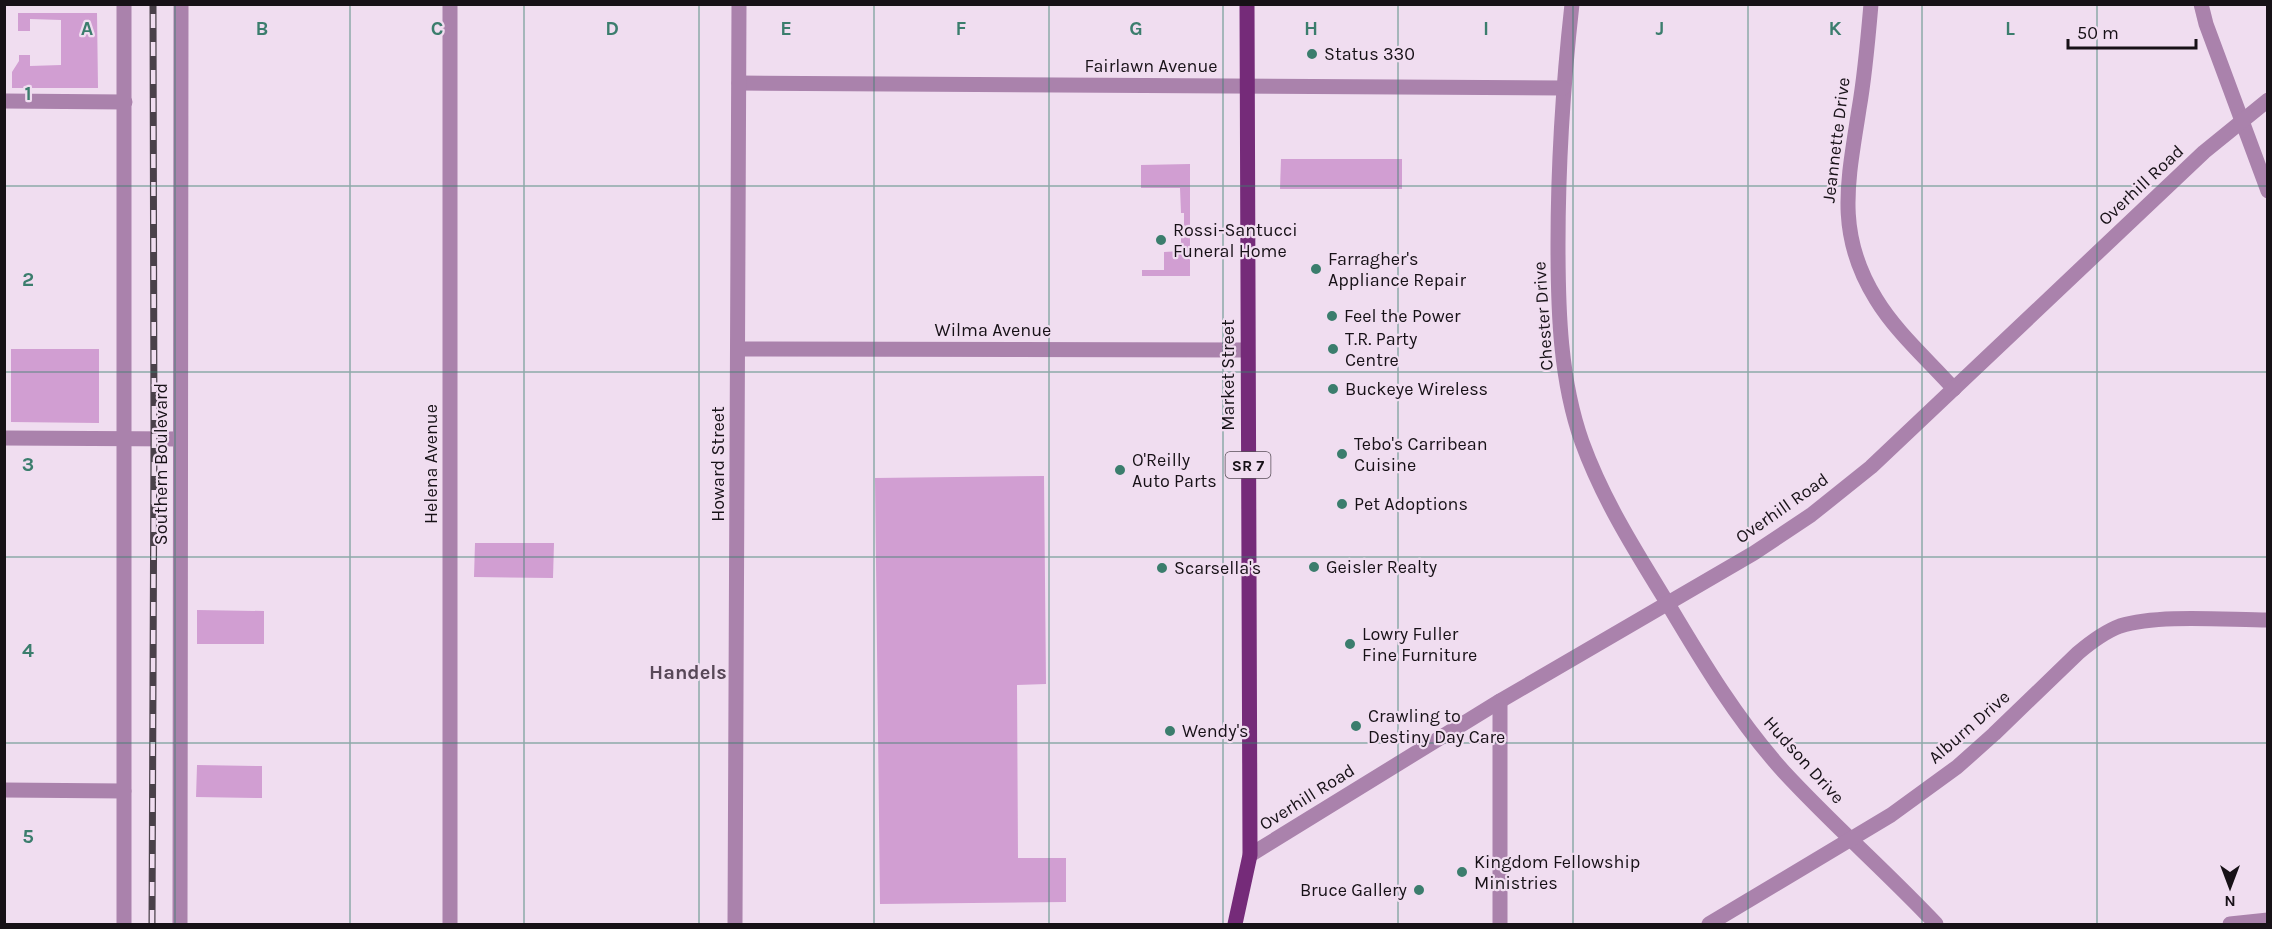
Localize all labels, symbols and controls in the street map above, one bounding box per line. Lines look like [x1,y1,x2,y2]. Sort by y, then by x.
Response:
scale bar [2068,12,2196,50]
text: A [81,17,94,40]
text: B [256,17,268,40]
text: C [431,17,443,40]
text: D [605,17,619,40]
text: E [780,17,792,40]
text: F [956,17,967,40]
text: G [1129,17,1143,40]
text: H [1304,17,1318,40]
text: I [1483,17,1489,40]
text: J [1656,17,1664,40]
text: K [1828,17,1842,40]
text: L [2005,17,2015,40]
text: 50 m [2077,22,2119,44]
place label: Status 330 [1324,43,1415,65]
marker: Status 330 [1305,47,1319,61]
street label: Fairlawn Avenue [1084,55,1218,77]
street label: Jeannette Drive [1817,76,1855,204]
text: 1 [24,82,32,105]
street label: Overhill Road [2094,140,2188,230]
place label: Rossi-Santucci Funeral Home [1173,219,1298,262]
marker: Rossi-Santucci Funeral Home [1154,233,1168,247]
place label: Farragher's Appliance Repair [1328,248,1466,291]
street label: Chester Drive [1528,261,1558,371]
marker: Farragher's Appliance Repair [1309,262,1323,276]
text: 2 [22,268,34,291]
place label: Feel the Power [1344,305,1461,327]
marker: Feel the Power [1325,309,1339,323]
street label: Wilma Avenue [935,319,1051,341]
street label: Market Street [1217,319,1239,431]
place label: T.R. Party Centre [1345,328,1418,371]
marker: T.R. Party Centre [1326,342,1340,356]
place label: Buckeye Wireless [1345,378,1488,400]
marker: Buckeye Wireless [1326,382,1340,396]
street label: Southern Boulevard [150,383,172,545]
street label: Helena Avenue [420,404,442,524]
street label: Howard Street [707,406,729,522]
place label: Tebo's Carribean Cuisine [1354,433,1488,476]
marker: Tebo's Carribean Cuisine [1335,447,1349,461]
place label: O'Reilly Auto Parts [1132,449,1217,492]
road number: SR 7 [1226,452,1270,478]
text: 3 [22,453,34,476]
marker: O'Reilly Auto Parts [1113,463,1127,477]
street label: Overhill Road [1731,468,1833,548]
place label: Pet Adoptions [1354,493,1468,515]
marker: Pet Adoptions [1335,497,1349,511]
place label: Geisler Realty [1326,556,1438,578]
place label: Scarsella's [1174,557,1261,579]
marker: Geisler Realty [1307,560,1321,574]
marker: Scarsella's [1155,561,1169,575]
place label: Lowry Fuller Fine Furniture [1362,623,1477,666]
marker: Lowry Fuller Fine Furniture [1343,637,1357,651]
text: 4 [22,639,34,662]
district label: Handels [649,661,727,684]
street label: Alburn Drive [1924,686,2014,768]
place label: Crawling to Destiny Day Care [1368,705,1505,748]
street label: Hudson Drive [1759,712,1849,808]
marker: Crawling to Destiny Day Care [1349,719,1363,733]
place label: Wendy's [1182,720,1249,742]
marker: Wendy's [1163,724,1177,738]
street label: Overhill Road [1255,759,1359,835]
text: 5 [22,825,34,848]
place label: Kingdom Fellowship Ministries [1474,851,1640,894]
north arrow [2200,857,2260,917]
marker: Kingdom Fellowship Ministries [1455,865,1469,879]
place label: Bruce Gallery [1300,879,1408,901]
marker: Bruce Gallery [1412,883,1426,897]
text: N [2224,892,2236,911]

